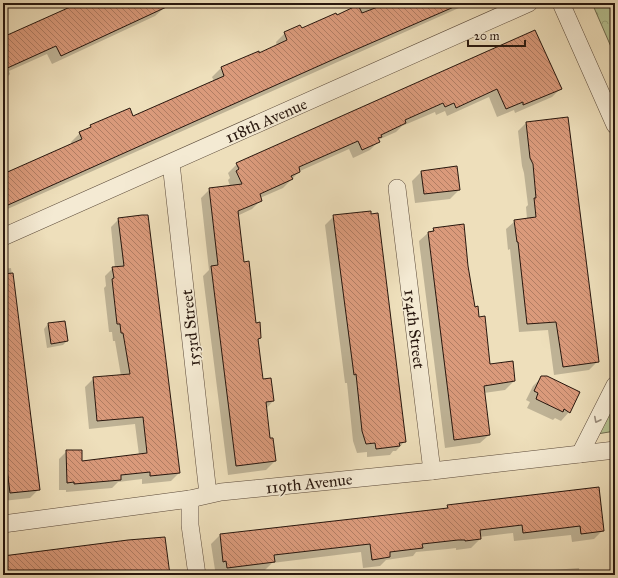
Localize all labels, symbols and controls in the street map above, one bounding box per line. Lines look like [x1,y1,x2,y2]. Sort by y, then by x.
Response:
scale bar [468,22,525,48]
text: 20 m [474,29,500,43]
street label: 118th Avenue [223,94,310,147]
street label: 153rd Street [177,288,204,367]
street label: 154th Street [400,288,429,370]
one-way arrow [595,415,602,423]
street label: 119th Avenue [265,469,354,498]

